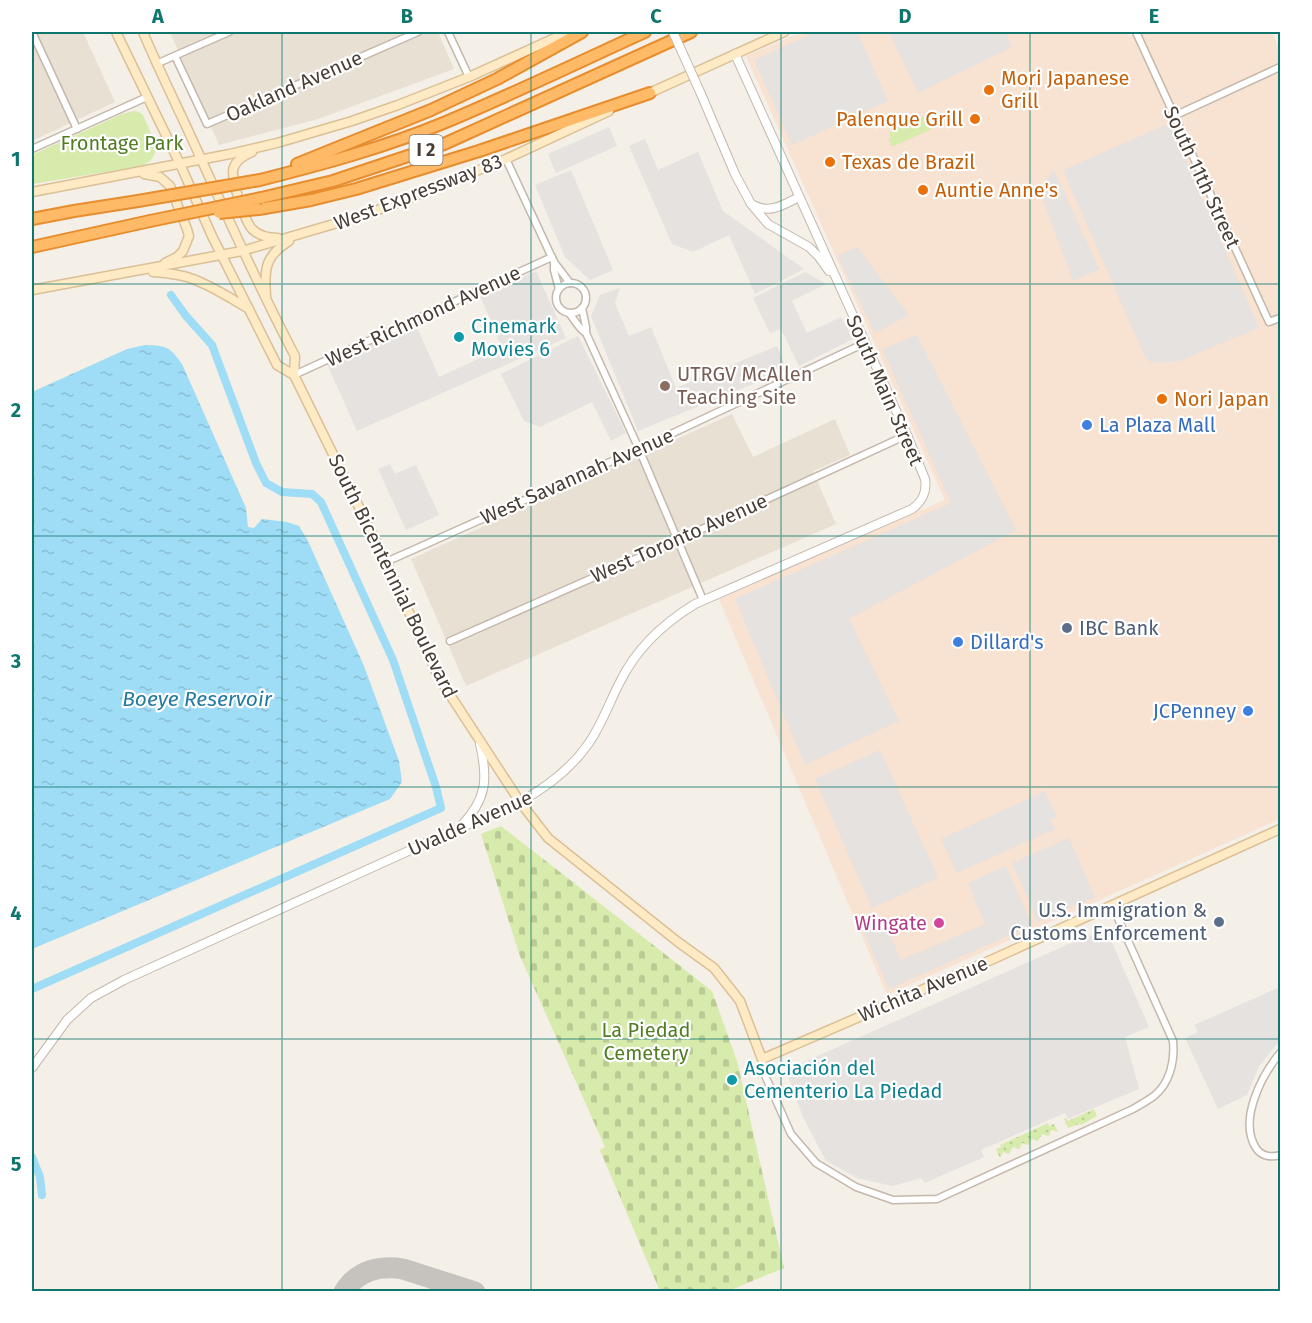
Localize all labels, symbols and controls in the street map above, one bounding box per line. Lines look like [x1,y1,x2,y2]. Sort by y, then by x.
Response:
text: A [151,4,165,28]
text: B [401,4,413,28]
text: C [650,4,662,28]
text: D [898,4,912,28]
text: E [1149,4,1159,28]
street label: Oakland Avenue [222,45,366,127]
place label: Mori Japanese Grill [1001,66,1129,113]
marker: Mori Japanese Grill [982,83,996,97]
street label: South 11th Street [1159,102,1246,253]
place label: Palenque Grill [836,107,963,131]
marker: Palenque Grill [968,112,982,126]
park label: Frontage Park [60,131,184,155]
road number: I 2 [410,135,442,165]
text: 1 [11,147,21,171]
street label: West Expressway 83 [330,149,506,235]
place label: Texas de Brazil [842,150,975,174]
marker: Texas de Brazil [823,155,837,169]
place label: Auntie Anne's [935,178,1058,202]
marker: Auntie Anne's [916,183,930,197]
street label: West Richmond Avenue [322,260,524,372]
street label: South Main Street [841,311,929,470]
place label: Cinemark Movies 6 [471,314,557,361]
marker: Cinemark Movies 6 [452,330,466,344]
place label: UTRGV McAllen Teaching Site [677,362,812,409]
marker: UTRGV McAllen Teaching Site [658,379,672,393]
place label: Nori Japan [1174,387,1269,411]
marker: Nori Japan [1155,392,1169,406]
text: 2 [11,398,21,422]
place label: La Plaza Mall [1099,413,1216,437]
marker: La Plaza Mall [1080,418,1094,432]
street label: West Savannah Avenue [477,423,677,529]
street label: South Bicentennial Boulevard [323,450,463,702]
street label: West Toronto Avenue [587,488,771,588]
place label: IBC Bank [1079,616,1159,640]
marker: IBC Bank [1060,621,1074,635]
place label: Dillard's [970,630,1044,654]
marker: Dillard's [951,635,965,649]
text: 3 [10,649,21,673]
water label: Boeye Reservoir [122,686,273,712]
place label: JCPenney [1153,699,1236,723]
marker: JCPenney [1241,704,1255,718]
street label: Uvalde Avenue [404,785,536,861]
place label: U.S. Immigration & Customs Enforcement [1010,898,1208,945]
text: 4 [10,901,22,925]
place label: Wingate [854,911,927,935]
marker: U.S. Immigration & Customs Enforcement [1212,915,1226,929]
marker: Wingate [932,916,946,930]
street label: Wichita Avenue [854,951,992,1027]
park label: La Piedad Cemetery [602,1018,690,1065]
place label: Asociación del Cementerio La Piedad [744,1056,943,1103]
marker: Asociación del Cementerio La Piedad [725,1073,739,1087]
text: 5 [11,1152,22,1176]

